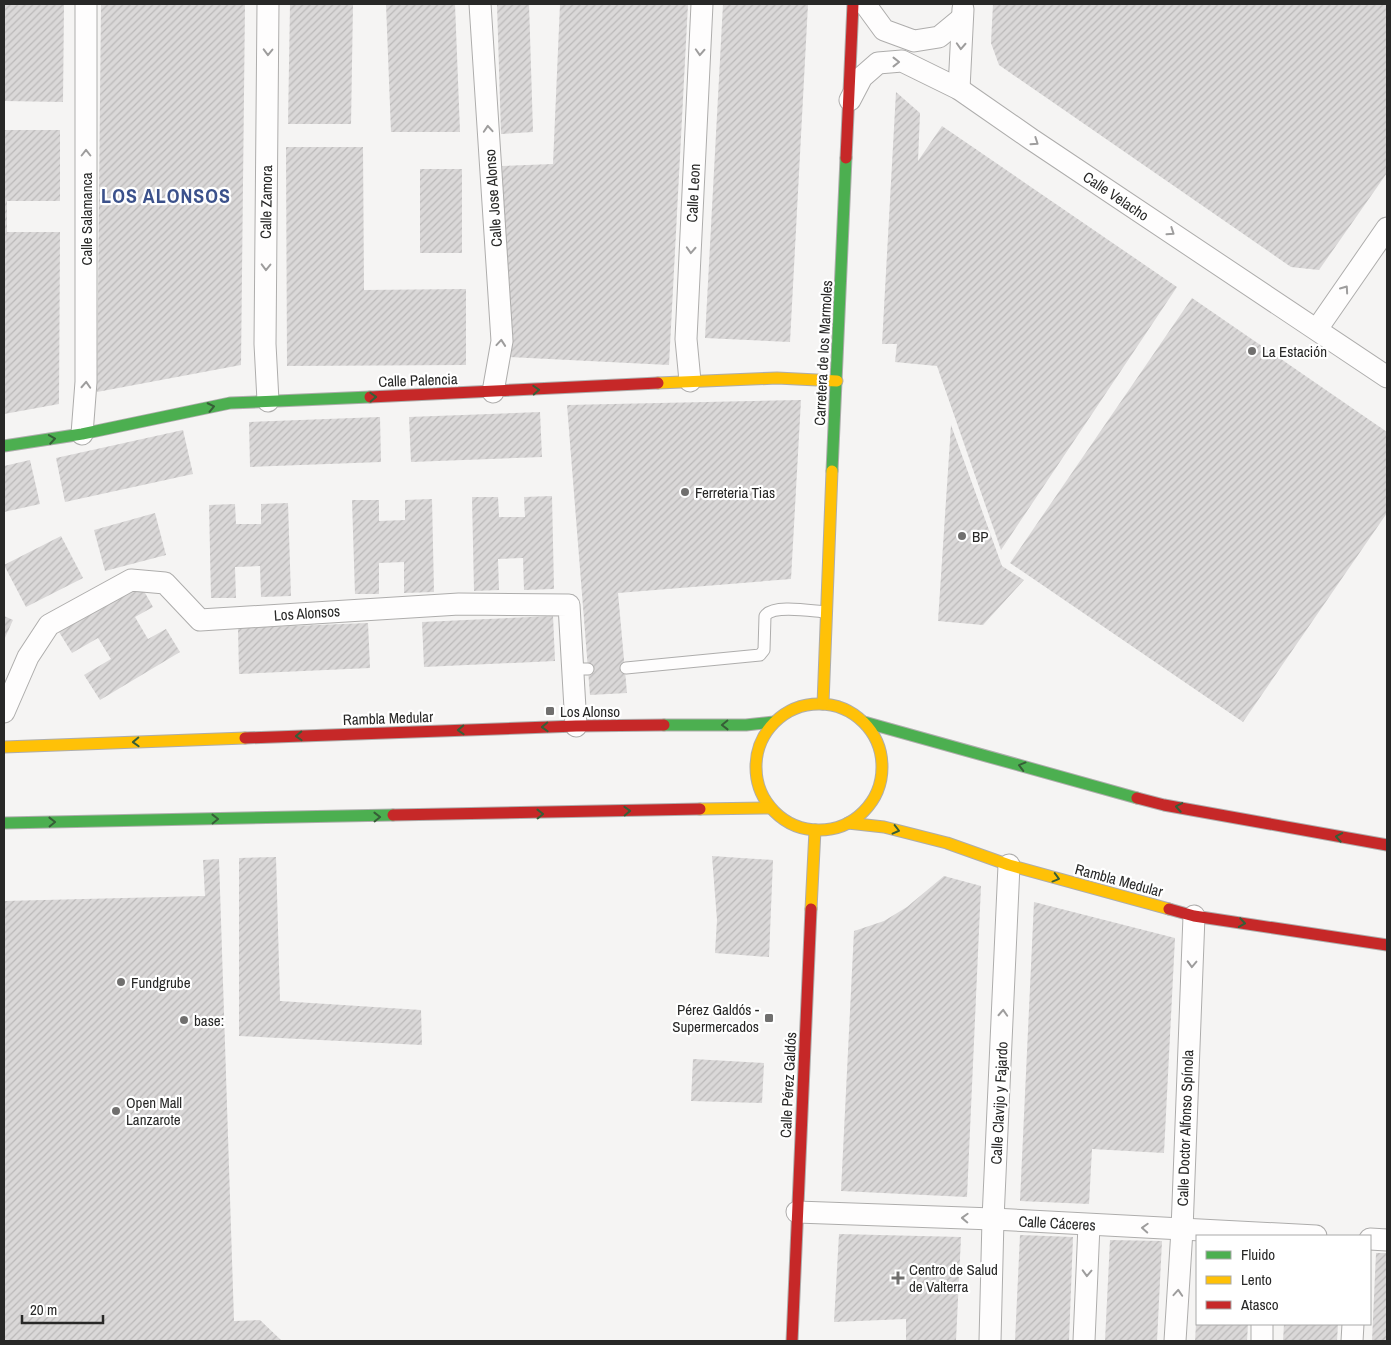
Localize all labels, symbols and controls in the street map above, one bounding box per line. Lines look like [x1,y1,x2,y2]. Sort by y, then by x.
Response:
one-way arrow [956,43,966,51]
one-way arrow [262,49,273,57]
one-way arrow [695,49,705,57]
one-way arrow [893,57,901,67]
one-way arrow [482,125,493,133]
one-way arrow [1030,136,1039,145]
one-way arrow [81,148,91,156]
street label: Calle Jose Alonso [479,148,507,248]
street label: Calle Leon [681,163,705,223]
street label: Calle Zamora [255,165,277,239]
street label: Calle Velacho [1079,166,1153,226]
street label: Calle Salamanca [76,172,97,265]
district label: LOS ALONSOS [101,182,231,209]
one-way arrow [1165,226,1175,235]
one-way arrow [685,246,696,254]
one-way arrow [260,264,271,272]
street label: Carretera de los Marmoles [809,280,837,426]
one-way arrow [1339,285,1348,294]
one-way arrow [495,339,506,347]
place label: La Estación [1262,341,1327,362]
marker: La Estación [1246,345,1258,357]
street label: Calle Palencia [378,368,458,392]
one-way arrow [80,381,91,389]
one-way arrow [532,384,540,395]
one-way arrow [369,391,377,402]
one-way arrow [207,402,216,413]
one-way arrow [48,434,56,444]
place label: Ferreteria Tias [695,482,775,503]
marker: Ferreteria Tias [679,486,691,498]
place label: BP [972,526,988,547]
marker: BP [956,530,968,542]
street label: Los Alonsos [273,600,341,626]
place label: Los Alonso [560,701,620,722]
marker: Los Alonso [544,705,556,717]
street label: Rambla Medular [343,706,433,730]
one-way arrow [721,720,728,730]
one-way arrow [541,722,549,733]
one-way arrow [457,725,465,736]
one-way arrow [295,731,302,741]
one-way arrow [132,737,140,747]
one-way arrow [1019,762,1027,772]
one-way arrow [1175,803,1184,813]
one-way arrow [623,806,631,817]
one-way arrow [536,809,544,819]
one-way arrow [374,811,382,822]
one-way arrow [212,814,219,824]
one-way arrow [49,817,57,827]
one-way arrow [892,825,900,835]
one-way arrow [1335,832,1344,842]
street label: Rambla Medular [1073,858,1165,902]
one-way arrow [1051,872,1059,882]
one-way arrow [1238,917,1246,927]
one-way arrow [1186,960,1197,968]
place label: Fundgrube [131,972,191,993]
marker: Fundgrube [115,976,127,988]
place label: Pérez Galdós - Supermercados [672,999,759,1037]
one-way arrow [997,1009,1008,1017]
place label: base: [194,1010,224,1031]
marker: Pérez Galdós - Supermercados [763,1012,775,1024]
marker: base: [178,1014,190,1026]
street label: Calle Pérez Galdós [775,1032,801,1138]
street label: Calle Clavijo y Fajardo [985,1041,1013,1165]
street label: Calle Doctor Alfonso Spínola [1172,1049,1198,1207]
place label: Open Mall Lanzarote [126,1092,182,1130]
marker: Open Mall Lanzarote [110,1105,122,1117]
street label: Calle Cáceres [1018,1210,1096,1236]
one-way arrow [961,1213,968,1223]
one-way arrow [1140,1222,1148,1233]
legend [1196,1235,1371,1325]
text: Fluido [1241,1244,1275,1265]
place label: Centro de Salud de Valterra [909,1259,998,1297]
text: Lento [1241,1269,1272,1290]
one-way arrow [1082,1270,1092,1277]
marker: Centro de Salud de Valterra [891,1271,905,1285]
one-way arrow [1172,1288,1183,1296]
scale bar [22,1292,104,1324]
text: Atasco [1240,1294,1279,1315]
text: 20 m [30,1299,57,1320]

